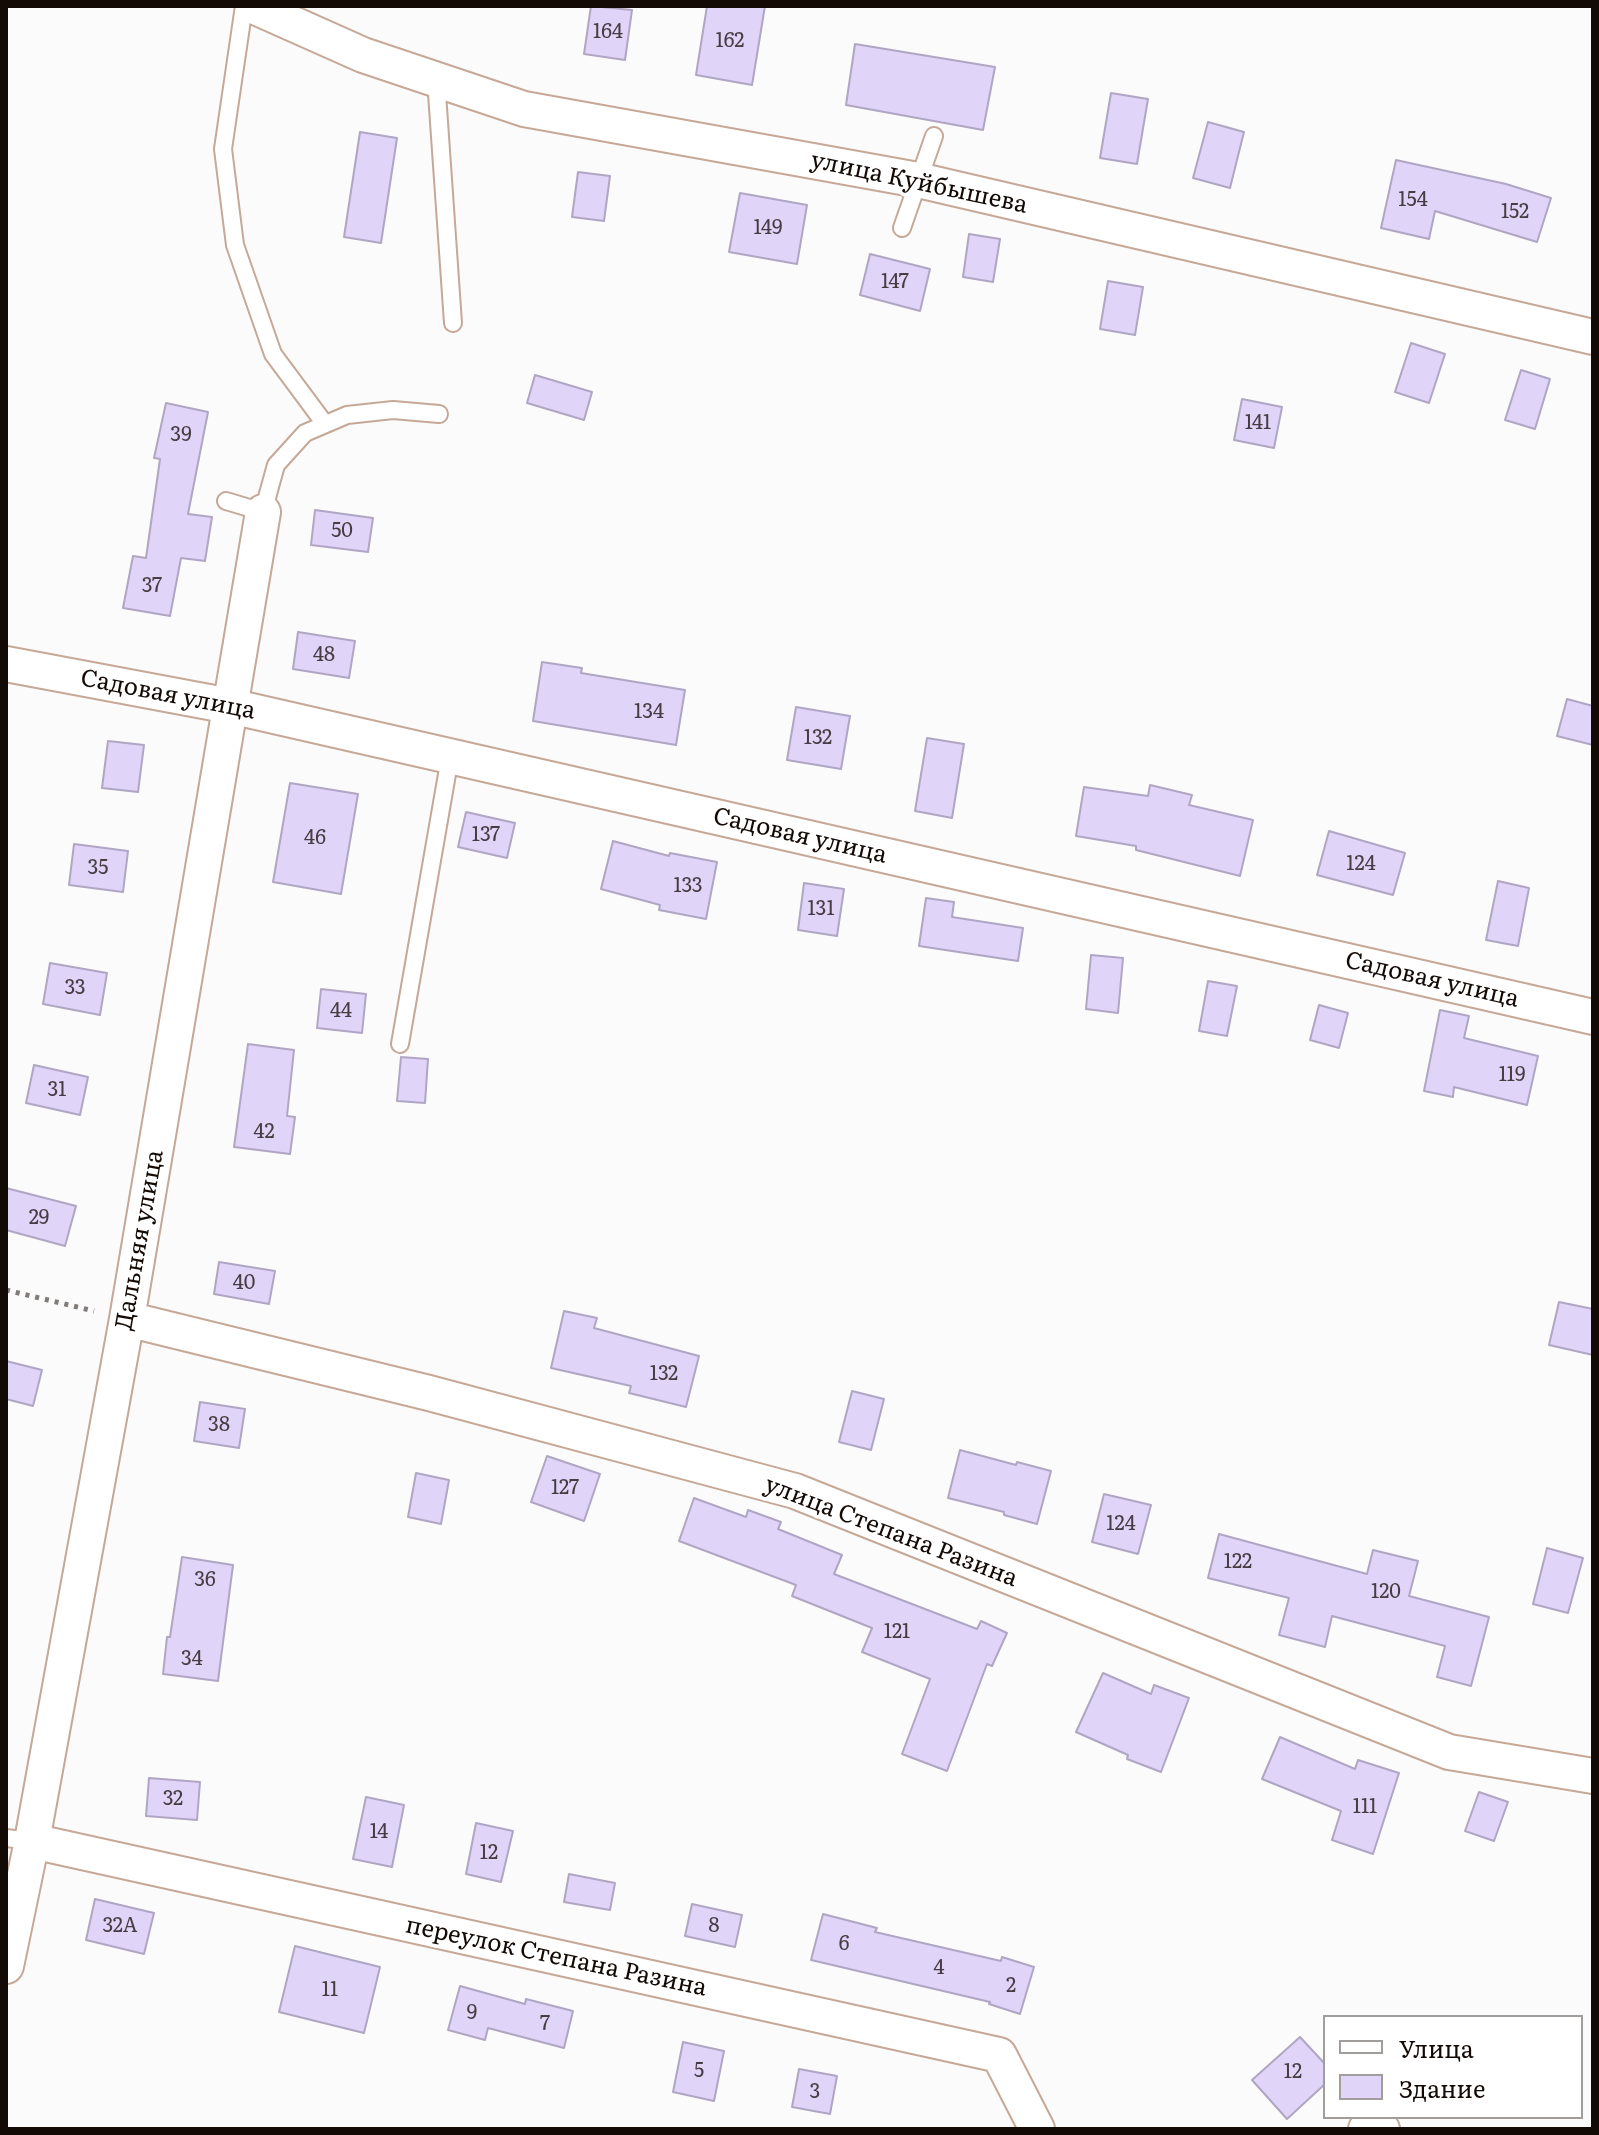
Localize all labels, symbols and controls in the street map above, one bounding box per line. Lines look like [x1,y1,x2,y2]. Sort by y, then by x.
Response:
house number: 164 [593,20,623,44]
house number: 162 [715,29,745,53]
street label: улица Куйбышева [808,146,1030,220]
house number: 154 [1398,188,1428,212]
house number: 152 [1501,200,1529,224]
house number: 149 [754,216,782,240]
house number: 147 [881,270,909,294]
house number: 141 [1245,411,1271,435]
house number: 39 [170,423,192,447]
house number: 50 [331,519,353,543]
house number: 37 [142,574,162,598]
house number: 48 [313,643,335,667]
street label: Садовая улица [78,664,258,726]
house number: 134 [634,700,664,724]
house number: 132 [804,726,832,750]
street label: Садовая улица [710,802,890,870]
house number: 137 [472,823,500,847]
house number: 46 [304,826,326,850]
house number: 124 [1346,852,1376,876]
house number: 35 [88,856,108,880]
house number: 133 [673,874,703,898]
house number: 131 [807,897,835,921]
street label: Садовая улица [1342,946,1522,1014]
house number: 33 [64,976,86,1000]
house number: 44 [330,999,352,1023]
house number: 119 [1499,1063,1525,1087]
house number: 31 [48,1078,66,1102]
house number: 42 [253,1120,275,1144]
street label: Дальняя улица [110,1148,170,1332]
house number: 29 [29,1206,49,1230]
house number: 40 [233,1271,255,1295]
house number: 132 [650,1362,678,1386]
house number: 38 [208,1413,230,1437]
street label: улица Степана Разина [760,1470,1022,1594]
house number: 127 [551,1476,579,1500]
house number: 124 [1106,1512,1136,1536]
house number: 122 [1224,1550,1252,1574]
house number: 36 [194,1568,216,1592]
house number: 120 [1371,1580,1401,1604]
house number: 121 [884,1620,910,1644]
house number: 34 [181,1647,203,1671]
house number: 32 [163,1787,183,1811]
house number: 111 [1353,1795,1377,1819]
house number: 14 [370,1820,388,1844]
house number: 12 [480,1841,498,1865]
street label: переулок Степана Разина [403,1911,709,2003]
house number: 32А [102,1914,138,1938]
house number: 8 [708,1914,720,1938]
house number: 6 [839,1932,849,1956]
house number: 4 [933,1956,945,1980]
house number: 2 [1006,1974,1016,1998]
house number: 11 [322,1978,338,2002]
house number: 9 [467,2001,477,2025]
house number: 7 [540,2012,550,2036]
legend [1323,2015,1583,2119]
text: Улица [1399,2030,1474,2065]
house number: 5 [694,2059,704,2083]
house number: 12 [1284,2060,1302,2084]
text: Здание [1399,2070,1485,2105]
house number: 3 [810,2080,820,2104]

